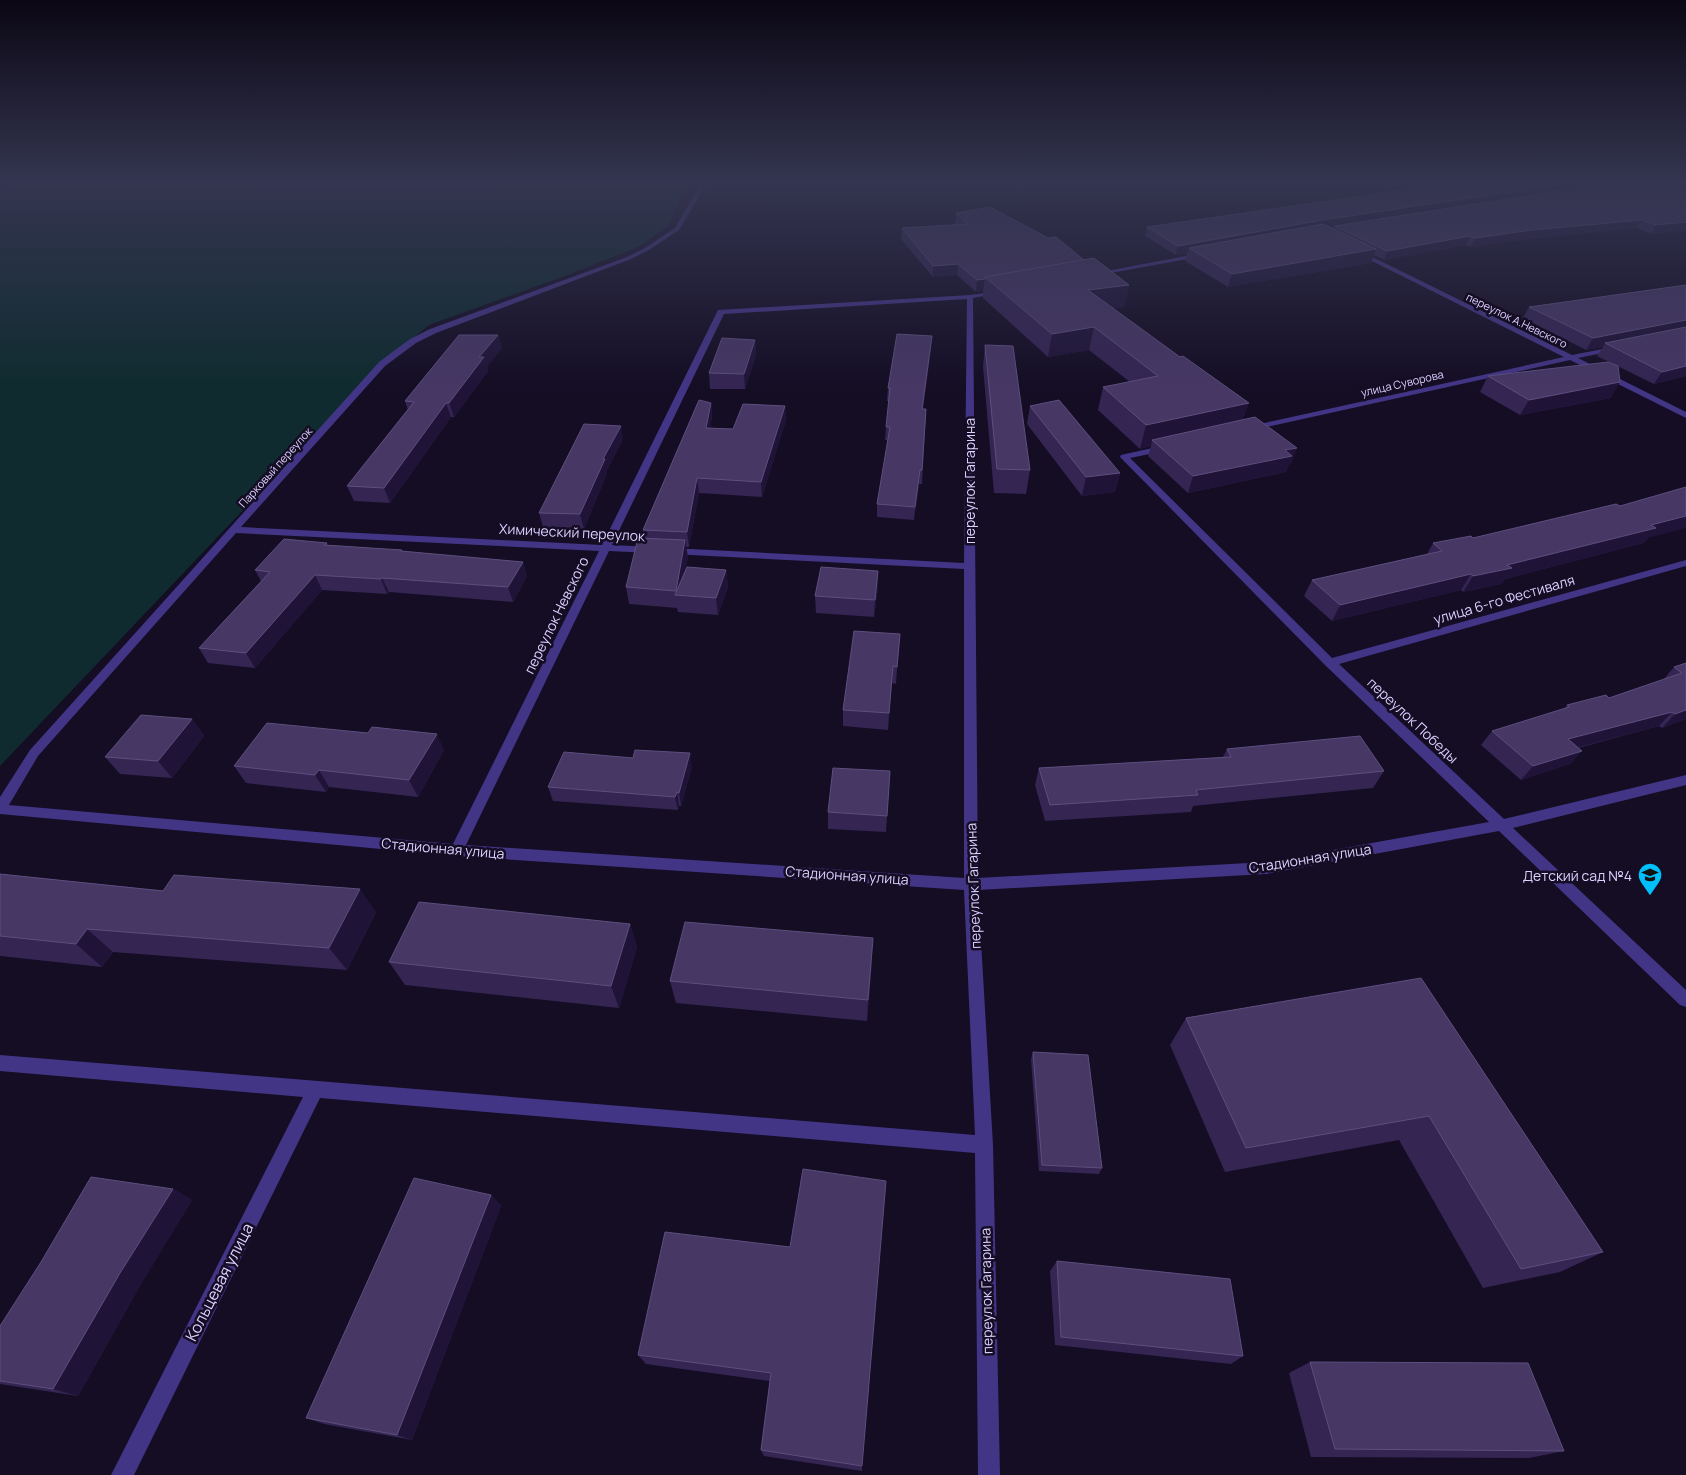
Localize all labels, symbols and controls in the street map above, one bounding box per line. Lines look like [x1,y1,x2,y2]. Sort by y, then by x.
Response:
street label: переулок А.Невского [1464,289,1570,351]
street label: улица Суворова [1359,366,1445,400]
street label: переулок Гагарина [960,418,979,544]
street label: Парковый переулок [235,423,315,510]
street label: Химический переулок [499,519,647,545]
street label: переулок Невского [519,553,593,677]
street label: улица 6-го Фестиваля [1431,570,1577,628]
street label: переулок Победы [1363,673,1463,767]
street label: переулок Гагарина [961,823,985,949]
street label: Стадионная улица [381,833,505,863]
street label: Стадионная улица [1247,839,1373,877]
street label: Стадионная улица [785,861,909,889]
school or university icon: Детский сад №4 [1637,862,1663,896]
place label: Детский сад №4 [1523,866,1632,885]
street label: Кольцевая улица [180,1219,258,1345]
street label: переулок Гагарина [975,1228,997,1354]

